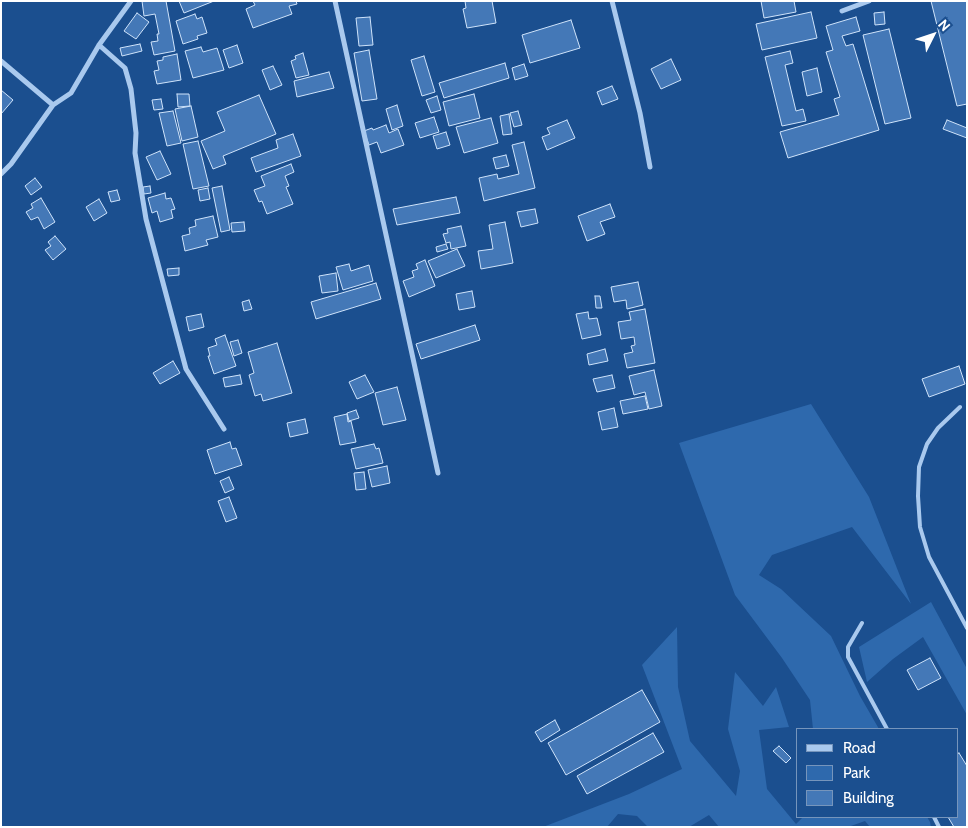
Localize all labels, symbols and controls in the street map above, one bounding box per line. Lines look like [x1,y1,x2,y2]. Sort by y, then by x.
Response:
north arrow [908,10,958,60]
text: N [934,16,954,35]
legend [796,728,958,818]
text: Road [843,739,876,757]
text: Park [843,764,870,782]
text: Building [843,789,894,807]

